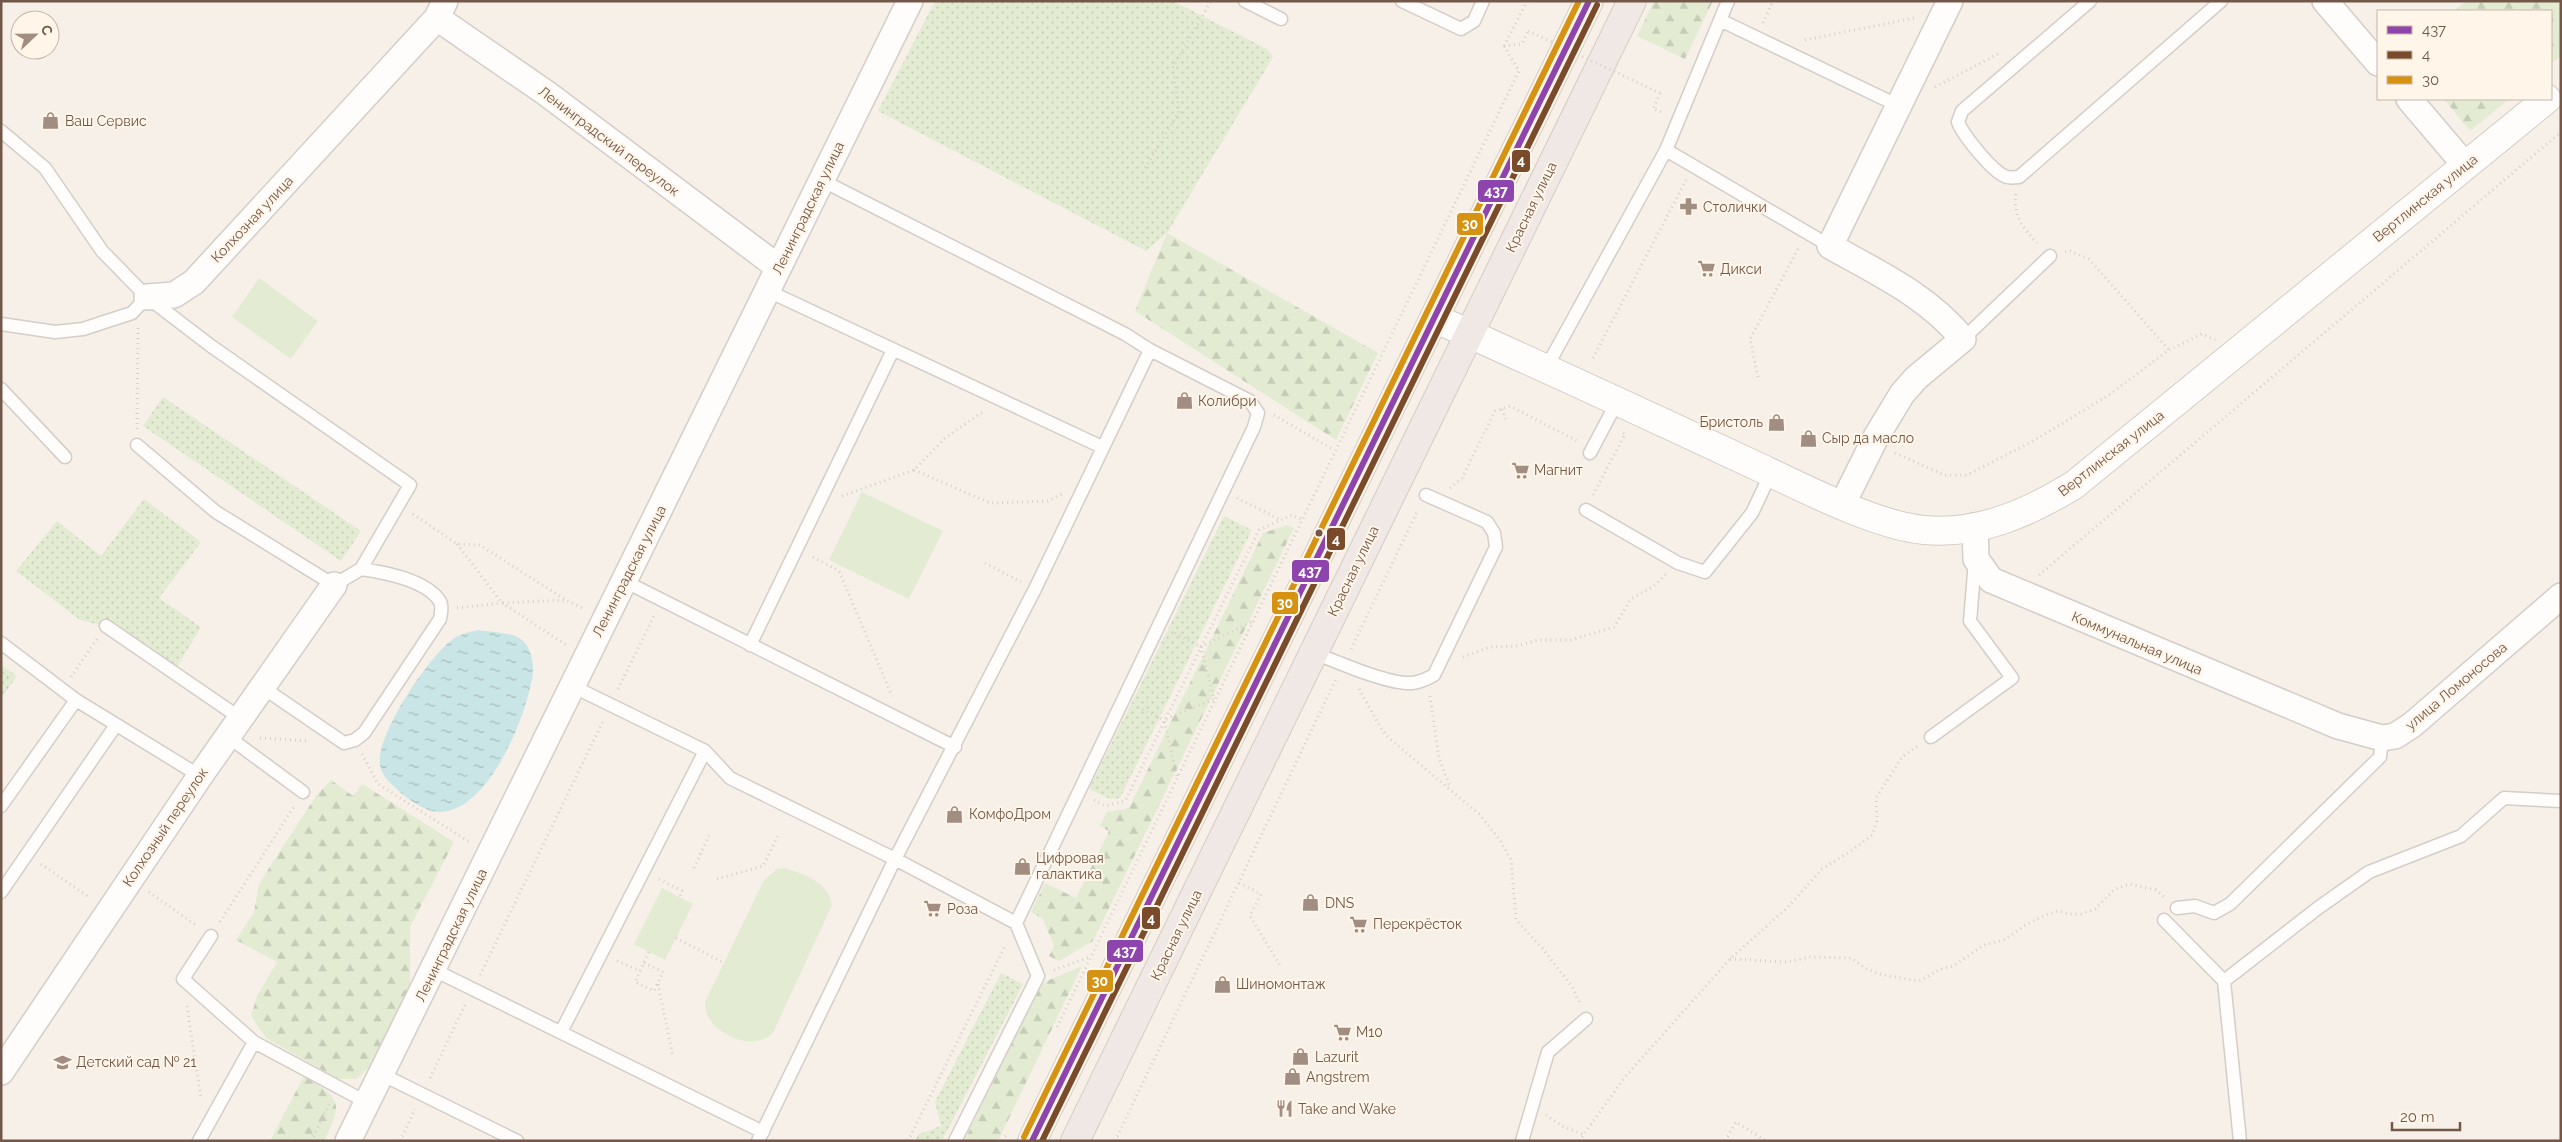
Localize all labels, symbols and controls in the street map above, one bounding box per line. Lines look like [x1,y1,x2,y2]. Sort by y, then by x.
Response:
north arrow [10,10,60,60]
legend [2377,10,2552,100]
text: 437 [2422,21,2446,39]
text: С [38,23,56,38]
text: 4 [2422,46,2430,64]
text: 30 [2422,71,2439,89]
street label: Ленинградский переулок [535,83,683,199]
shop icon: Ваш Сервис [41,111,61,131]
place label: Ваш Сервис [65,113,147,129]
street label: Ленинградская улица [769,139,847,277]
line badge: 4 [1511,149,1531,173]
street label: Вертлинская улица [2369,151,2481,245]
text: 4 [1517,152,1525,168]
street label: Красная улица [1502,159,1560,255]
street label: Колхозная улица [208,172,296,266]
line badge: 437 [1477,179,1515,203]
text: 437 [1484,183,1508,199]
pharmacy icon: Столички [1679,197,1699,217]
place label: Столички [1703,199,1767,215]
line badge: 30 [1456,212,1484,236]
text: 30 [1462,216,1478,232]
supermarket icon: Дикси [1696,259,1716,279]
place label: Дикси [1720,261,1762,277]
shop icon: Колибри [1174,391,1194,411]
place label: Колибри [1198,393,1257,409]
street label: Вертлинская улица [2055,407,2167,499]
shop icon: Бристоль [1767,412,1787,432]
place label: Бристоль [1699,414,1763,430]
shop icon: Сыр да масло [1798,428,1818,448]
place label: Сыр да масло [1822,430,1914,446]
supermarket icon: Магнит [1510,460,1530,480]
place label: Магнит [1534,462,1583,478]
street label: Ленинградская улица [589,502,669,640]
street label: Красная улица [1324,523,1382,619]
line badge: 4 [1326,527,1346,551]
unlabelled marker [1314,528,1324,538]
text: 4 [1332,531,1340,547]
line badge: 437 [1291,559,1330,583]
text: 437 [1298,563,1322,579]
line badge: 30 [1271,591,1299,615]
text: 30 [1277,595,1293,611]
street label: Коммунальная улица [2069,608,2205,678]
street label: улица Ломоносова [2402,639,2510,733]
street label: Колхозный переулок [119,764,211,890]
shop icon: КомфоДром [945,804,965,824]
place label: КомфоДром [969,806,1051,822]
place label: Цифровая галактика [1036,850,1104,882]
shop icon: Цифровая галактика [1012,856,1032,876]
street label: Ленинградская улица [412,866,490,1004]
street label: Красная улица [1147,887,1205,983]
shop icon: DNS [1301,893,1321,913]
place label: DNS [1325,895,1355,911]
supermarket icon: Роза [923,899,943,919]
place label: Роза [947,901,978,917]
line badge: 4 [1141,906,1161,930]
text: 4 [1147,910,1155,926]
supermarket icon: Перекрёсток [1349,914,1369,934]
place label: Перекрёсток [1373,916,1462,932]
line badge: 437 [1106,939,1144,963]
text: 437 [1113,943,1137,959]
line badge: 30 [1086,969,1114,993]
text: 30 [1092,973,1108,989]
shop icon: Шиномонтаж [1212,974,1232,994]
place label: Шиномонтаж [1236,976,1326,992]
supermarket icon: М10 [1332,1022,1352,1042]
place label: М10 [1356,1024,1383,1040]
shop icon: Lazurit [1291,1047,1311,1067]
place label: Lazurit [1315,1049,1359,1065]
school or university icon: Детский сад № 21 [52,1052,72,1072]
place label: Детский сад № 21 [76,1054,196,1070]
shop icon: Angstrem [1282,1067,1302,1087]
place label: Angstrem [1306,1069,1370,1085]
restaurant icon: Take and Wake [1274,1099,1294,1119]
scale bar [2392,1100,2460,1132]
place label: Take and Wake [1298,1101,1396,1117]
text: 20 m [2400,1108,2435,1126]

